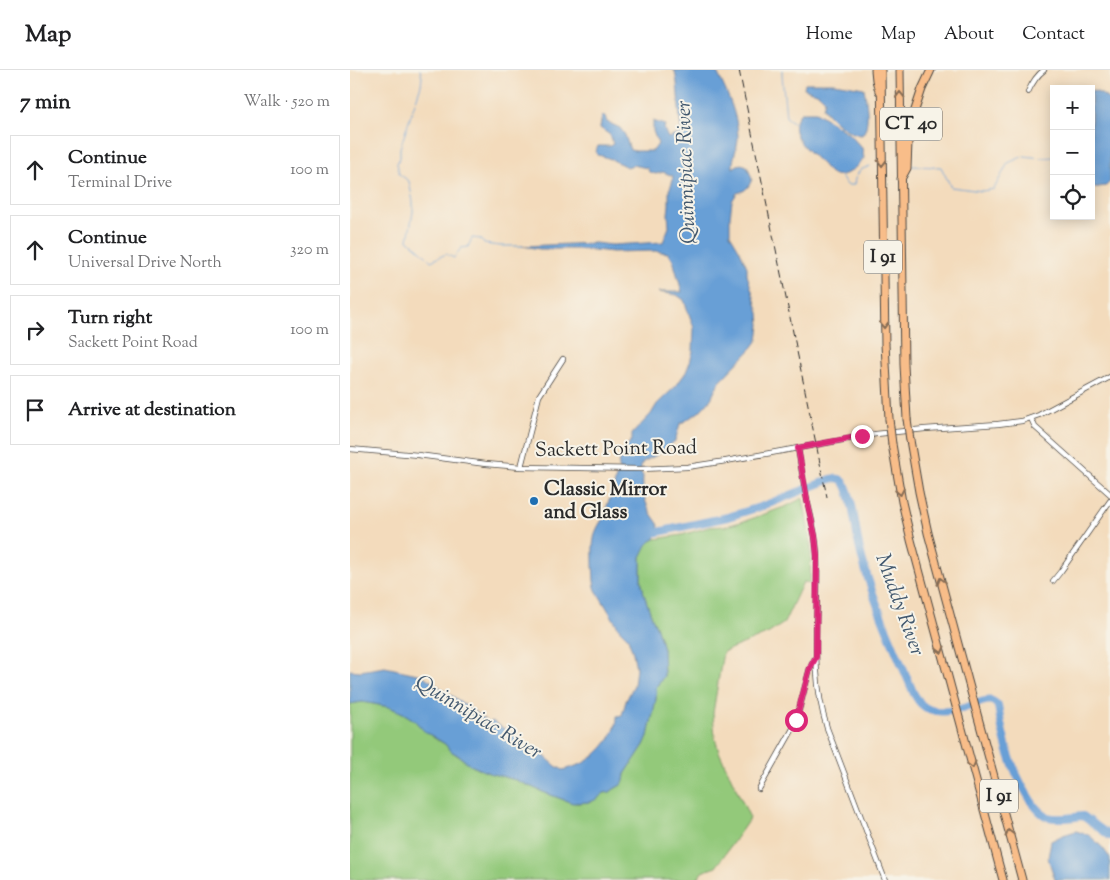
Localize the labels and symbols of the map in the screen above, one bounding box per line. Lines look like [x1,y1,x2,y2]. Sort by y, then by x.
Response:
one-way arrow [895,91,905,99]
water label: Quinnipiac River [669,99,704,244]
road number: CT 40 [880,108,942,140]
one-way arrow [877,159,887,167]
road number: I 91 [864,240,902,273]
one-way arrow [879,321,890,329]
route end [851,425,874,448]
street label: Sackett Point Road [535,434,697,466]
place label: Classic Mirror and Glass [544,476,667,528]
one-way arrow [894,488,905,497]
marker: Classic Mirror and Glass [528,495,540,507]
water label: Muddy River [867,550,932,661]
one-way arrow [936,577,947,585]
one-way arrow [935,645,945,653]
water label: Quinnipiac River [409,668,548,768]
route start [785,709,808,732]
one-way arrow [966,760,977,769]
road number: I 91 [980,779,1018,812]
one-way arrow [1004,828,1015,837]

